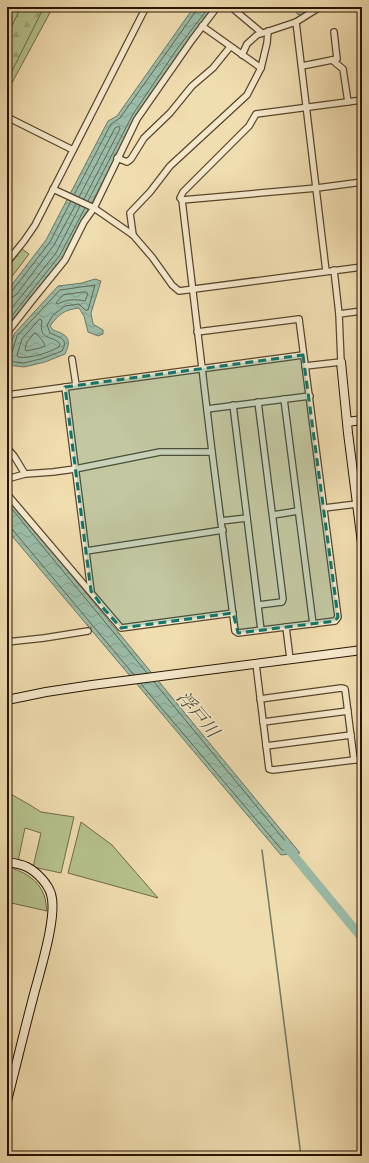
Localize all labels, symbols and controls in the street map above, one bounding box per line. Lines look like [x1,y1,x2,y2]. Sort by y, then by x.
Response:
water label: 浮戸川 [171,687,224,744]

